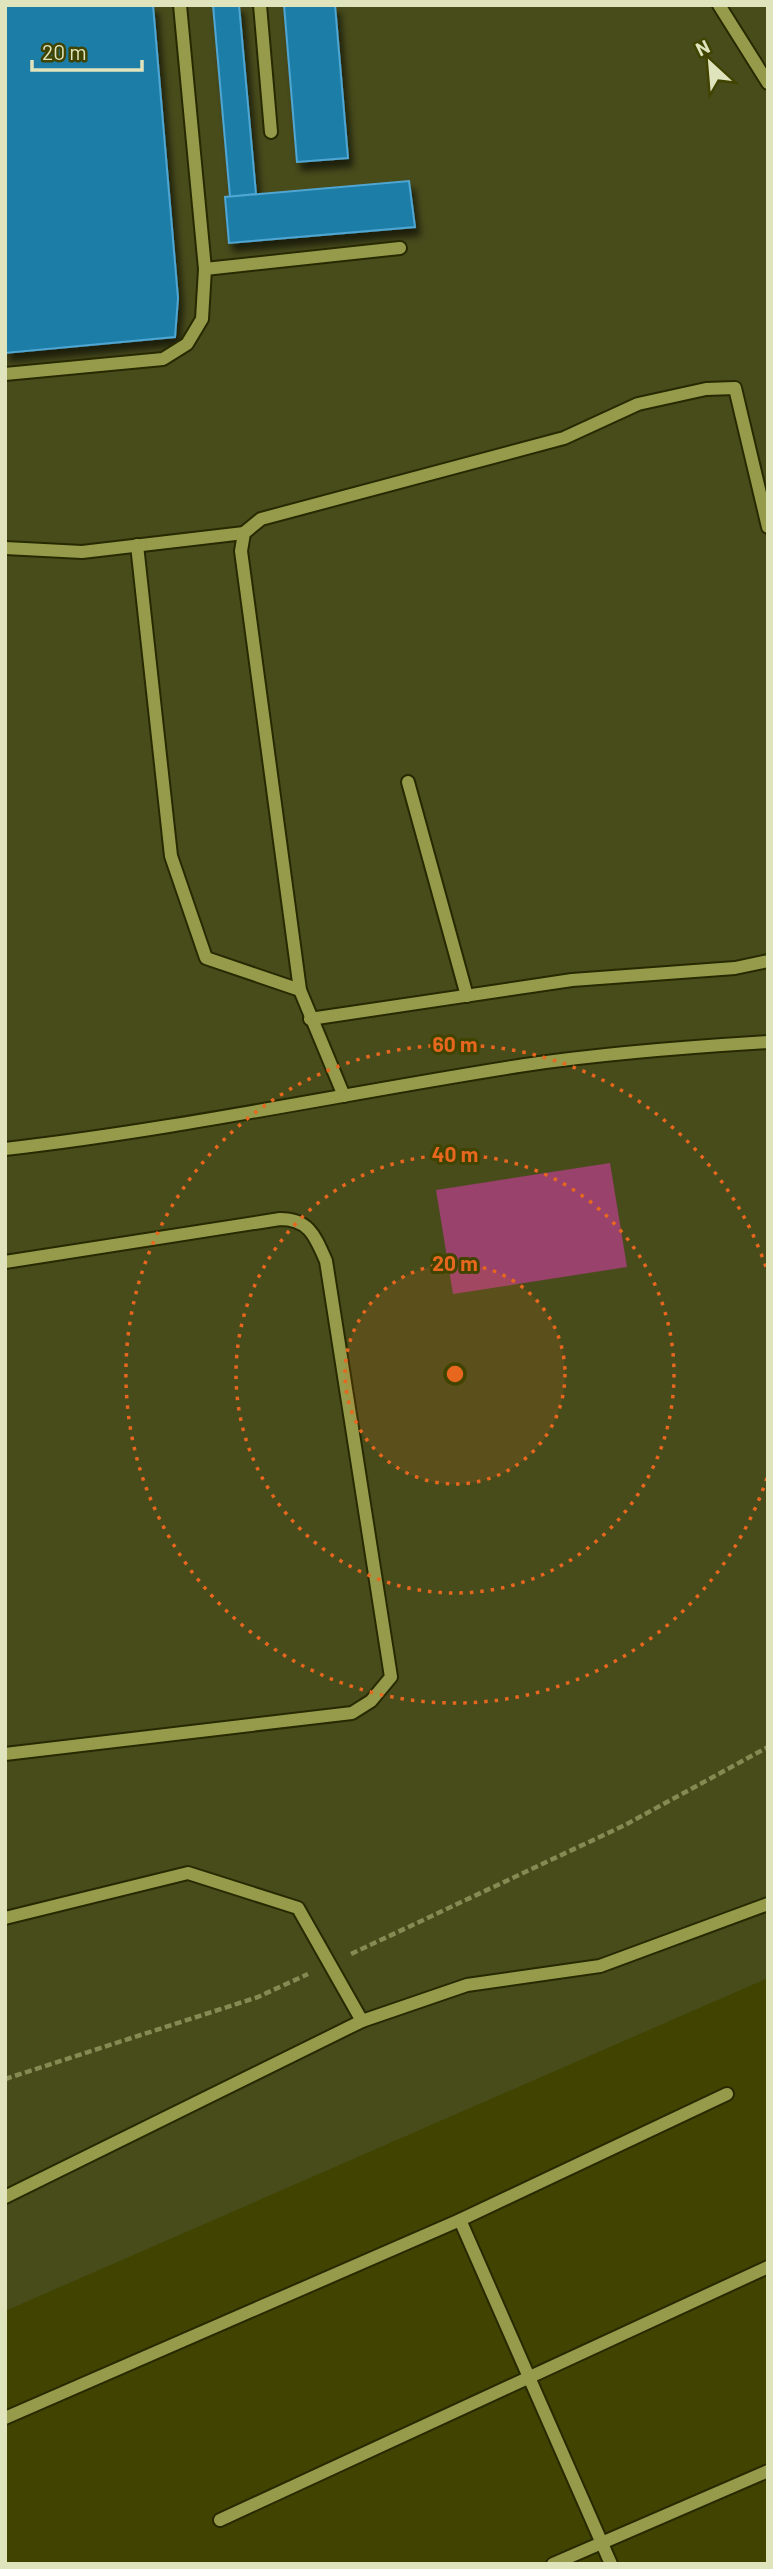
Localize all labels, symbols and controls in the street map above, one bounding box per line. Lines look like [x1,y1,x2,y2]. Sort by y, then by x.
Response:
scale bar [32,28,142,72]
north arrow [675,28,745,98]
text: N [692,34,713,60]
text: 20 m [42,39,87,64]
text: 60 m [433,1031,477,1056]
text: 40 m [432,1141,478,1166]
text: 20 m [432,1250,478,1275]
centre of rings [443,1362,467,1386]

